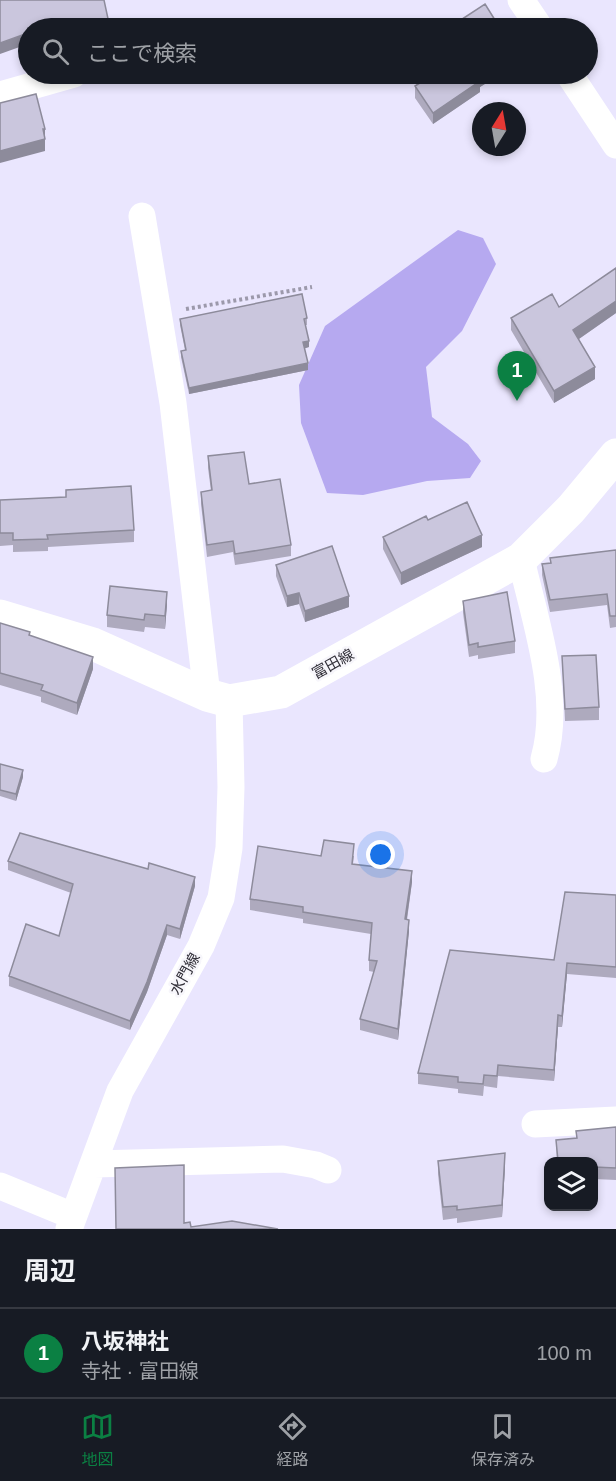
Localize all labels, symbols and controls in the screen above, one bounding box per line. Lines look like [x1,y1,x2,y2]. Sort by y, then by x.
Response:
search box [18,18,598,84]
icon: search [39,35,72,68]
text: ここで検索 [87,41,197,66]
north arrow [472,102,526,156]
pin: 1 [498,352,536,401]
street label: 富田線 [309,645,357,682]
your location [366,840,395,869]
street label: 水門線 [166,950,203,998]
map controls [544,1157,598,1211]
button: layers [544,1157,598,1211]
text: 周辺 [24,1256,76,1286]
text: 八坂神社 [81,1329,169,1354]
text: 1 [38,1342,49,1364]
text: 100 m [536,1342,592,1364]
text: 寺社 · 富田線 [81,1360,199,1382]
tab: 地図 [81,1410,114,1470]
tab: 経路 [276,1410,309,1470]
tab: 保存済み [471,1410,535,1470]

